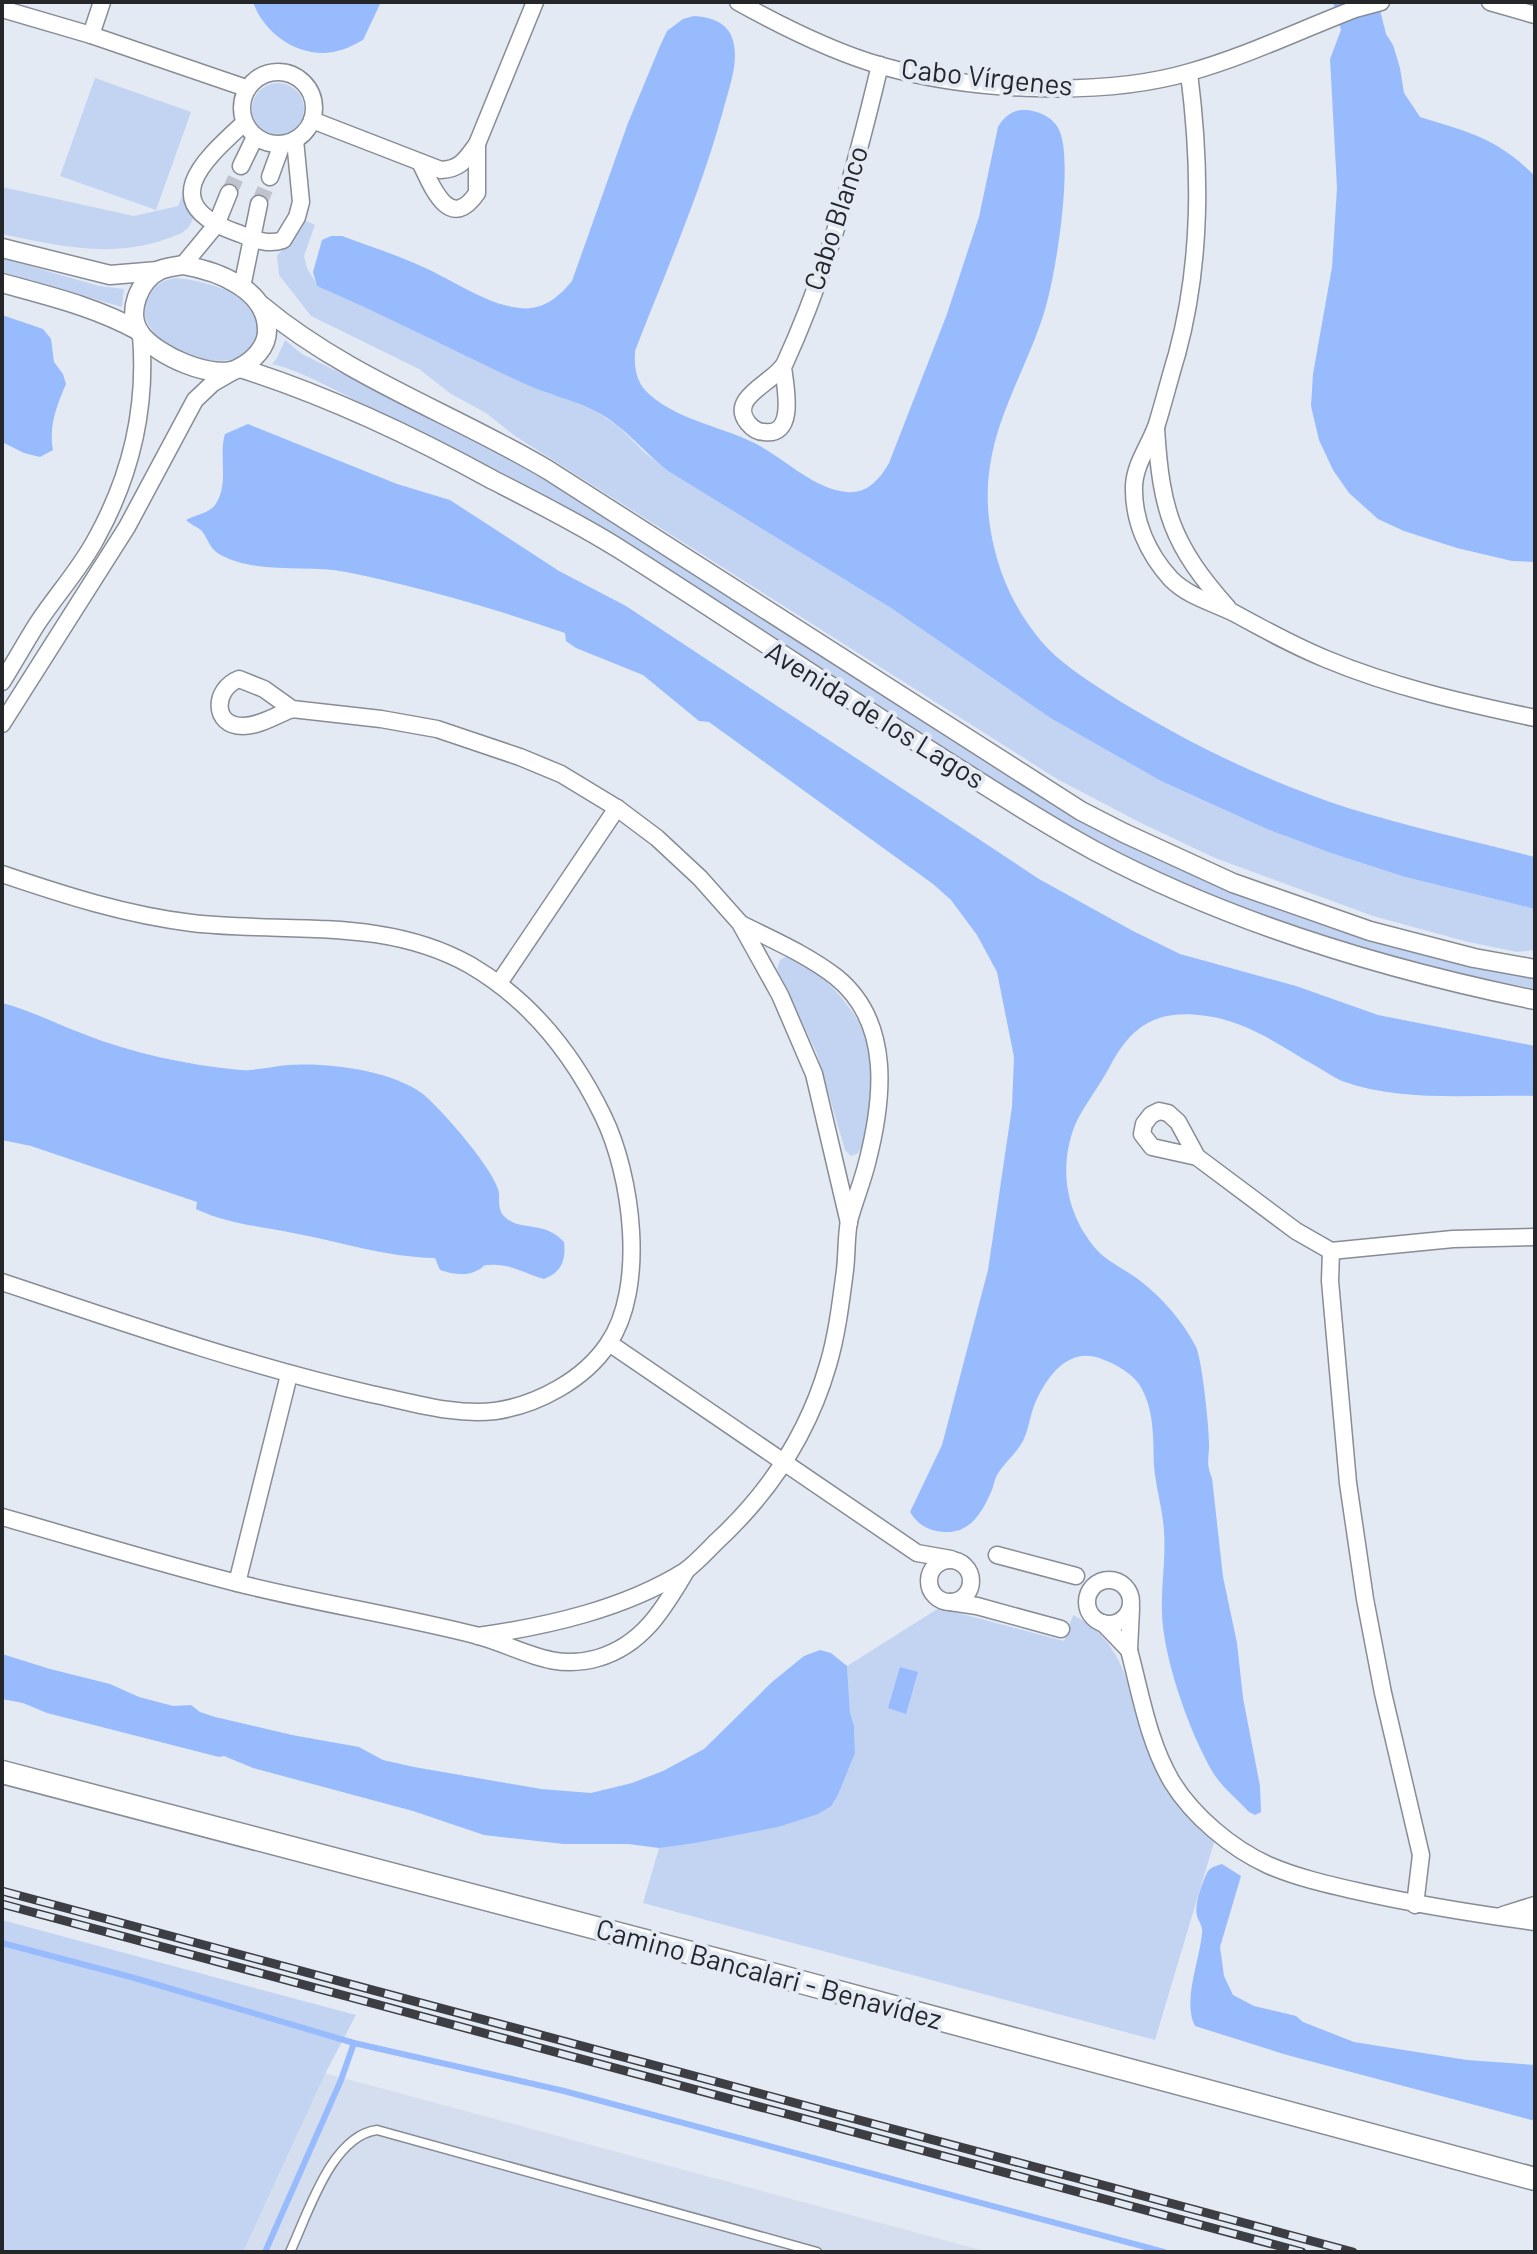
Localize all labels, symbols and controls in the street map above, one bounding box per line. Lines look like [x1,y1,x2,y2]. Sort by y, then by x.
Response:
street label: Cabo Vírgenes [900,50,1075,102]
street label: Cabo Blanco [796,141,874,294]
street label: Avenida de los Lagos [760,633,991,795]
street label: Camino Bancalari - Benavídez [593,1910,946,2036]

